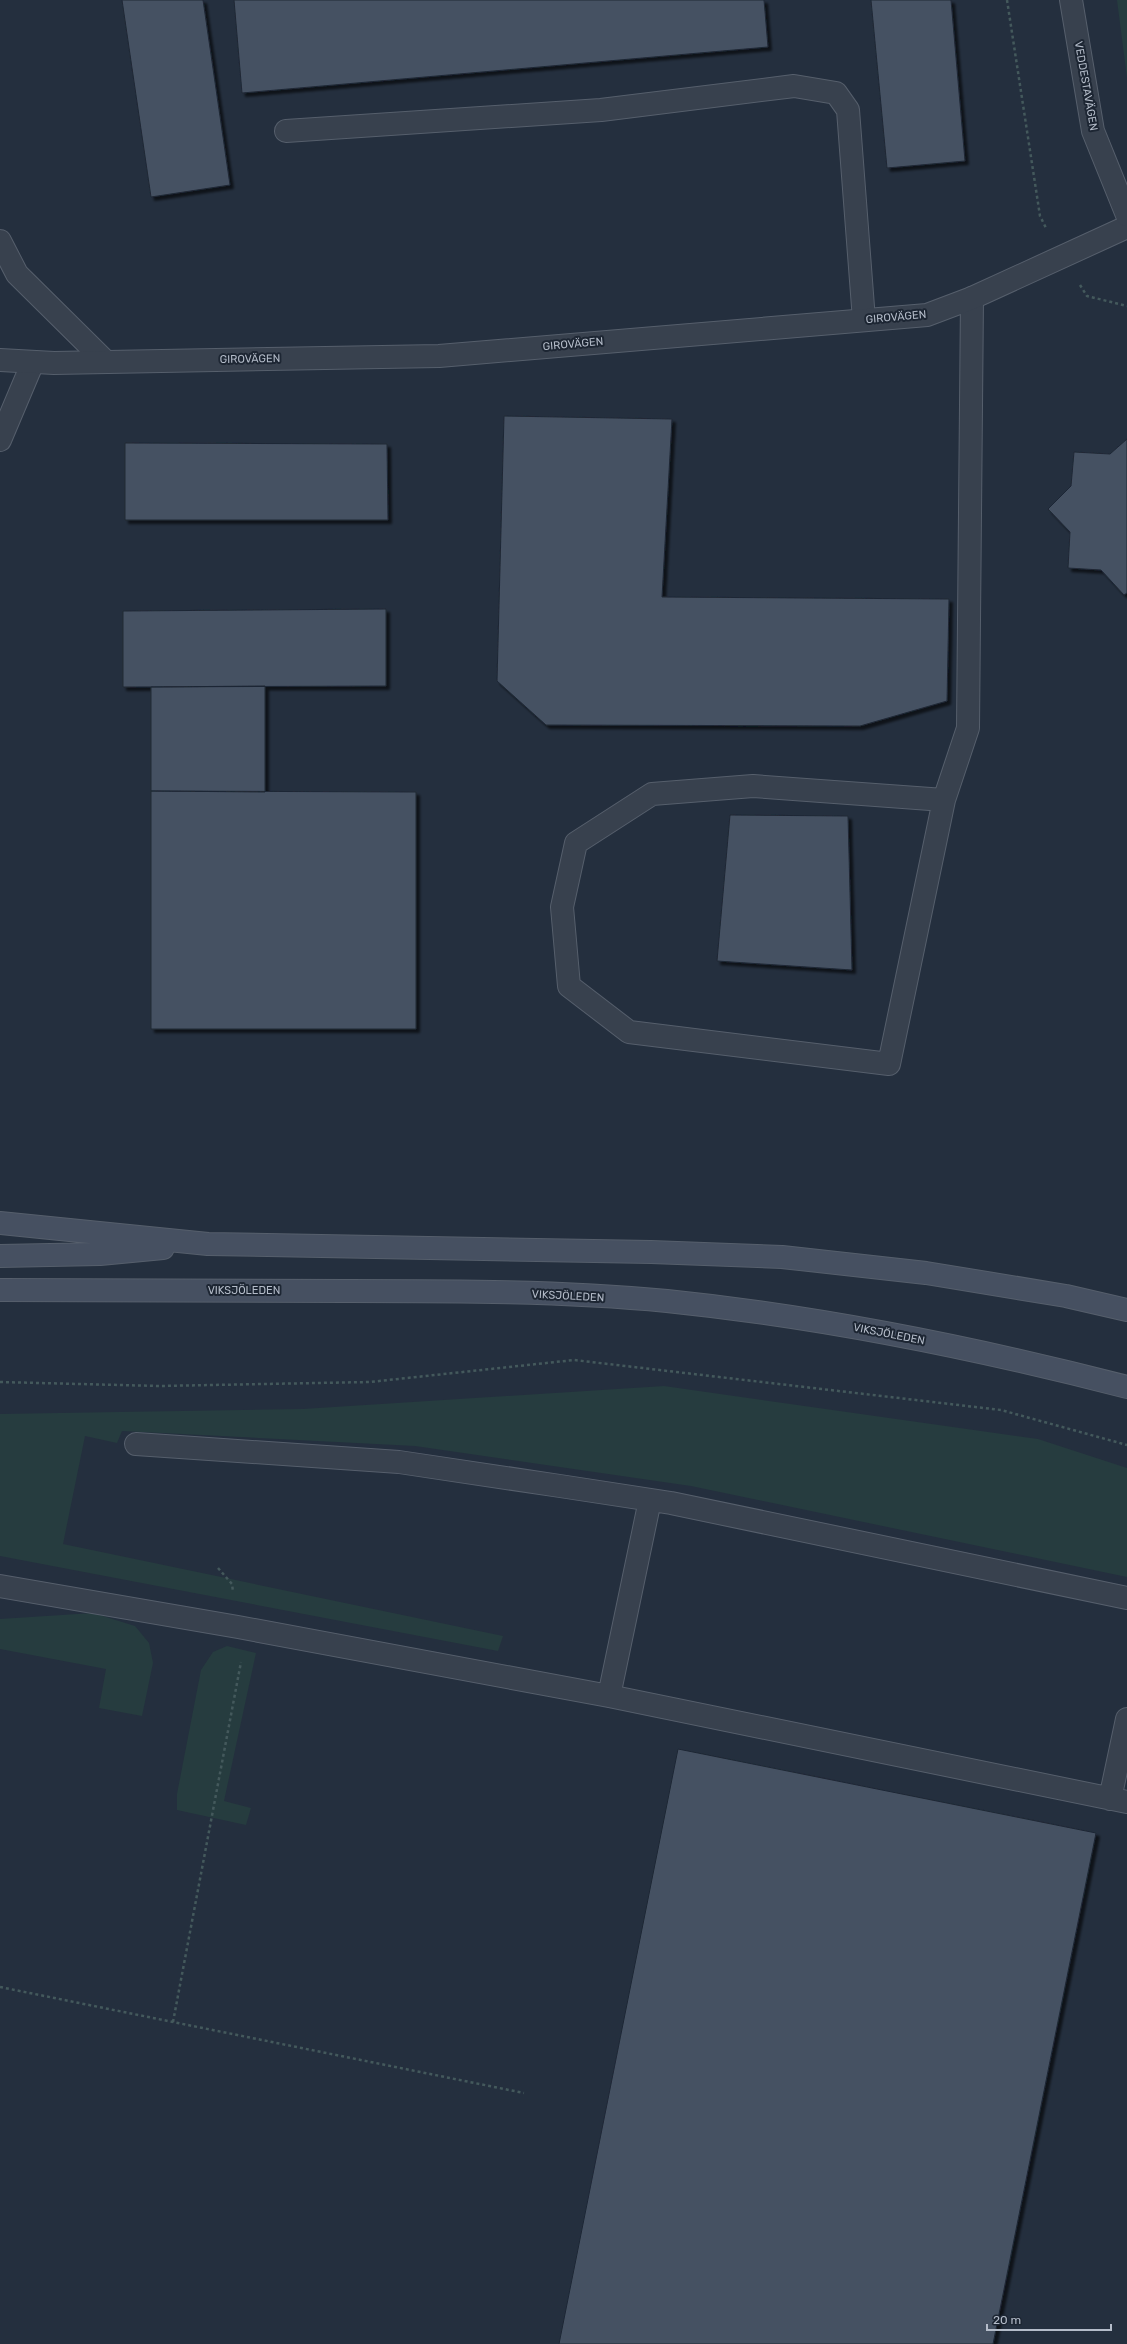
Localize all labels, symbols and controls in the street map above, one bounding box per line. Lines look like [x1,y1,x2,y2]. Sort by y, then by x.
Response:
street label: VEDDESTAVÄGEN [1072,40,1100,132]
street label: GIROVÄGEN [865,308,927,326]
street label: GIROVÄGEN [542,335,604,353]
street label: GIROVÄGEN [220,352,280,366]
street label: VIKSJÖLEDEN [208,1284,280,1297]
street label: VIKSJÖLEDEN [531,1288,605,1304]
street label: VIKSJÖLEDEN [852,1321,926,1347]
scale bar [987,2306,1111,2332]
text: 20 m [993,2313,1021,2327]

